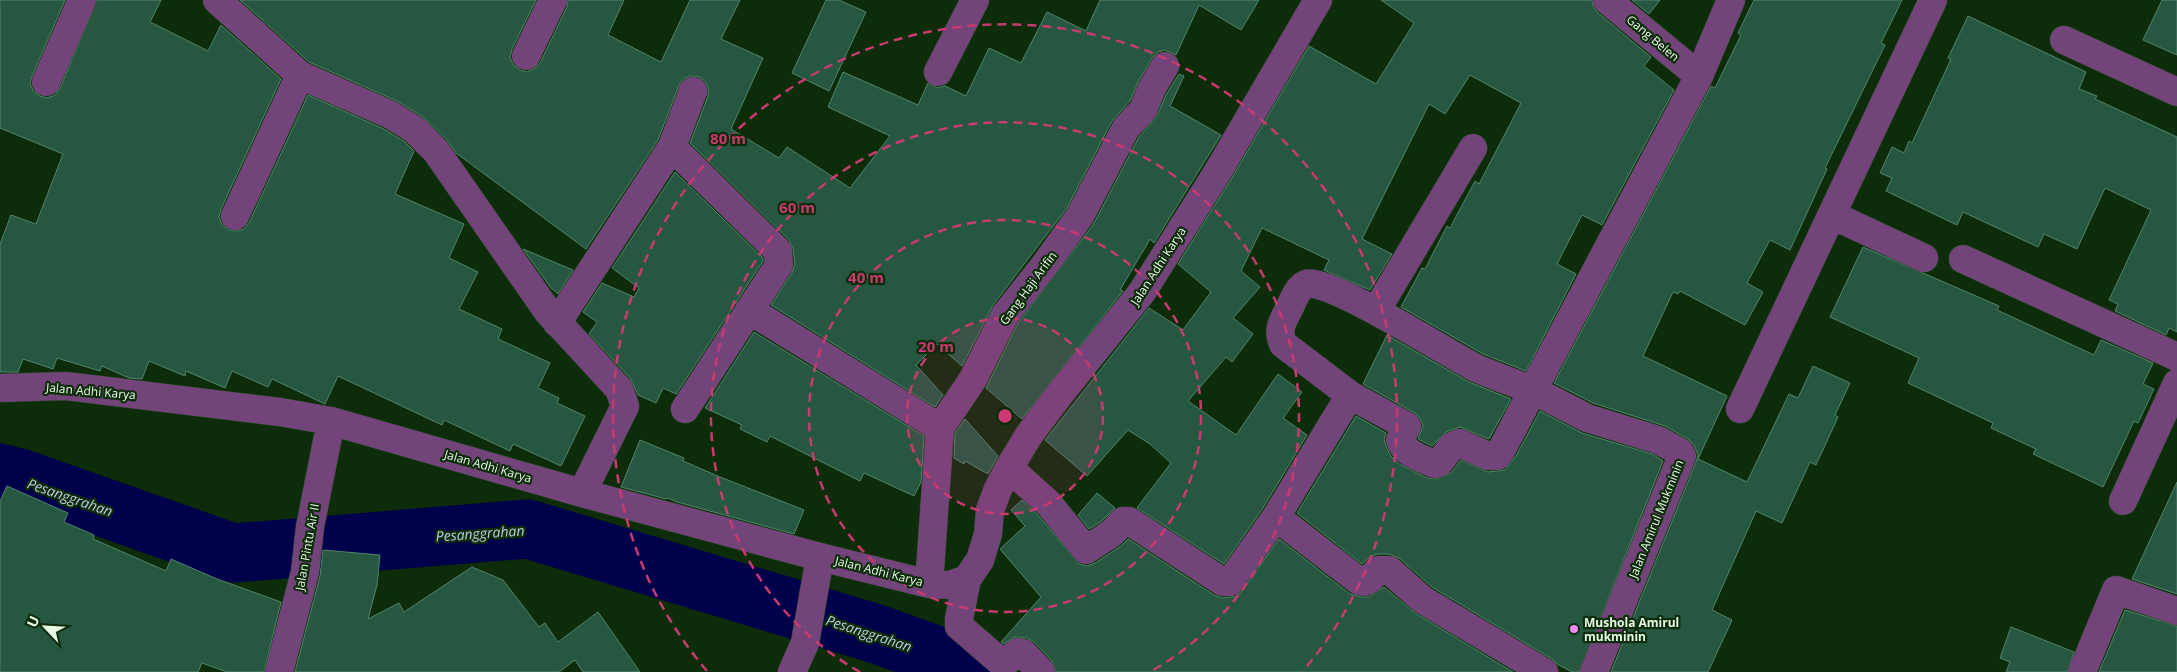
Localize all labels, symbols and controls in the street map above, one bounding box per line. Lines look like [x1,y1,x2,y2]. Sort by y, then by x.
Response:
street label: Gang Belen [1623,11,1683,65]
text: 80 m [710,128,746,148]
text: 60 m [779,197,815,217]
street label: Jalan Adhi Karya [1126,224,1190,309]
street label: Gang Haji Arifin [996,248,1060,328]
text: 40 m [848,267,884,287]
text: 20 m [918,336,954,356]
street label: Jalan Adhi Karya [44,379,137,403]
centre of rings [996,407,1014,425]
street label: Jalan Adhi Karya [441,445,534,487]
street label: Jalan Amirul Mukminin [1624,457,1688,582]
water label: Pesanggrahan [25,474,115,520]
street label: Jalan Pintu Air II [291,502,323,593]
water label: Pesanggrahan [435,520,525,546]
street label: Jalan Adhi Karya [832,552,925,590]
north arrow [20,602,70,652]
water label: Pesanggrahan [824,610,914,656]
text: U [22,612,44,630]
place label: Mushola Amirul mukminin [1584,614,1679,645]
marker: Mushola Amirul mukminin [1568,623,1580,635]

